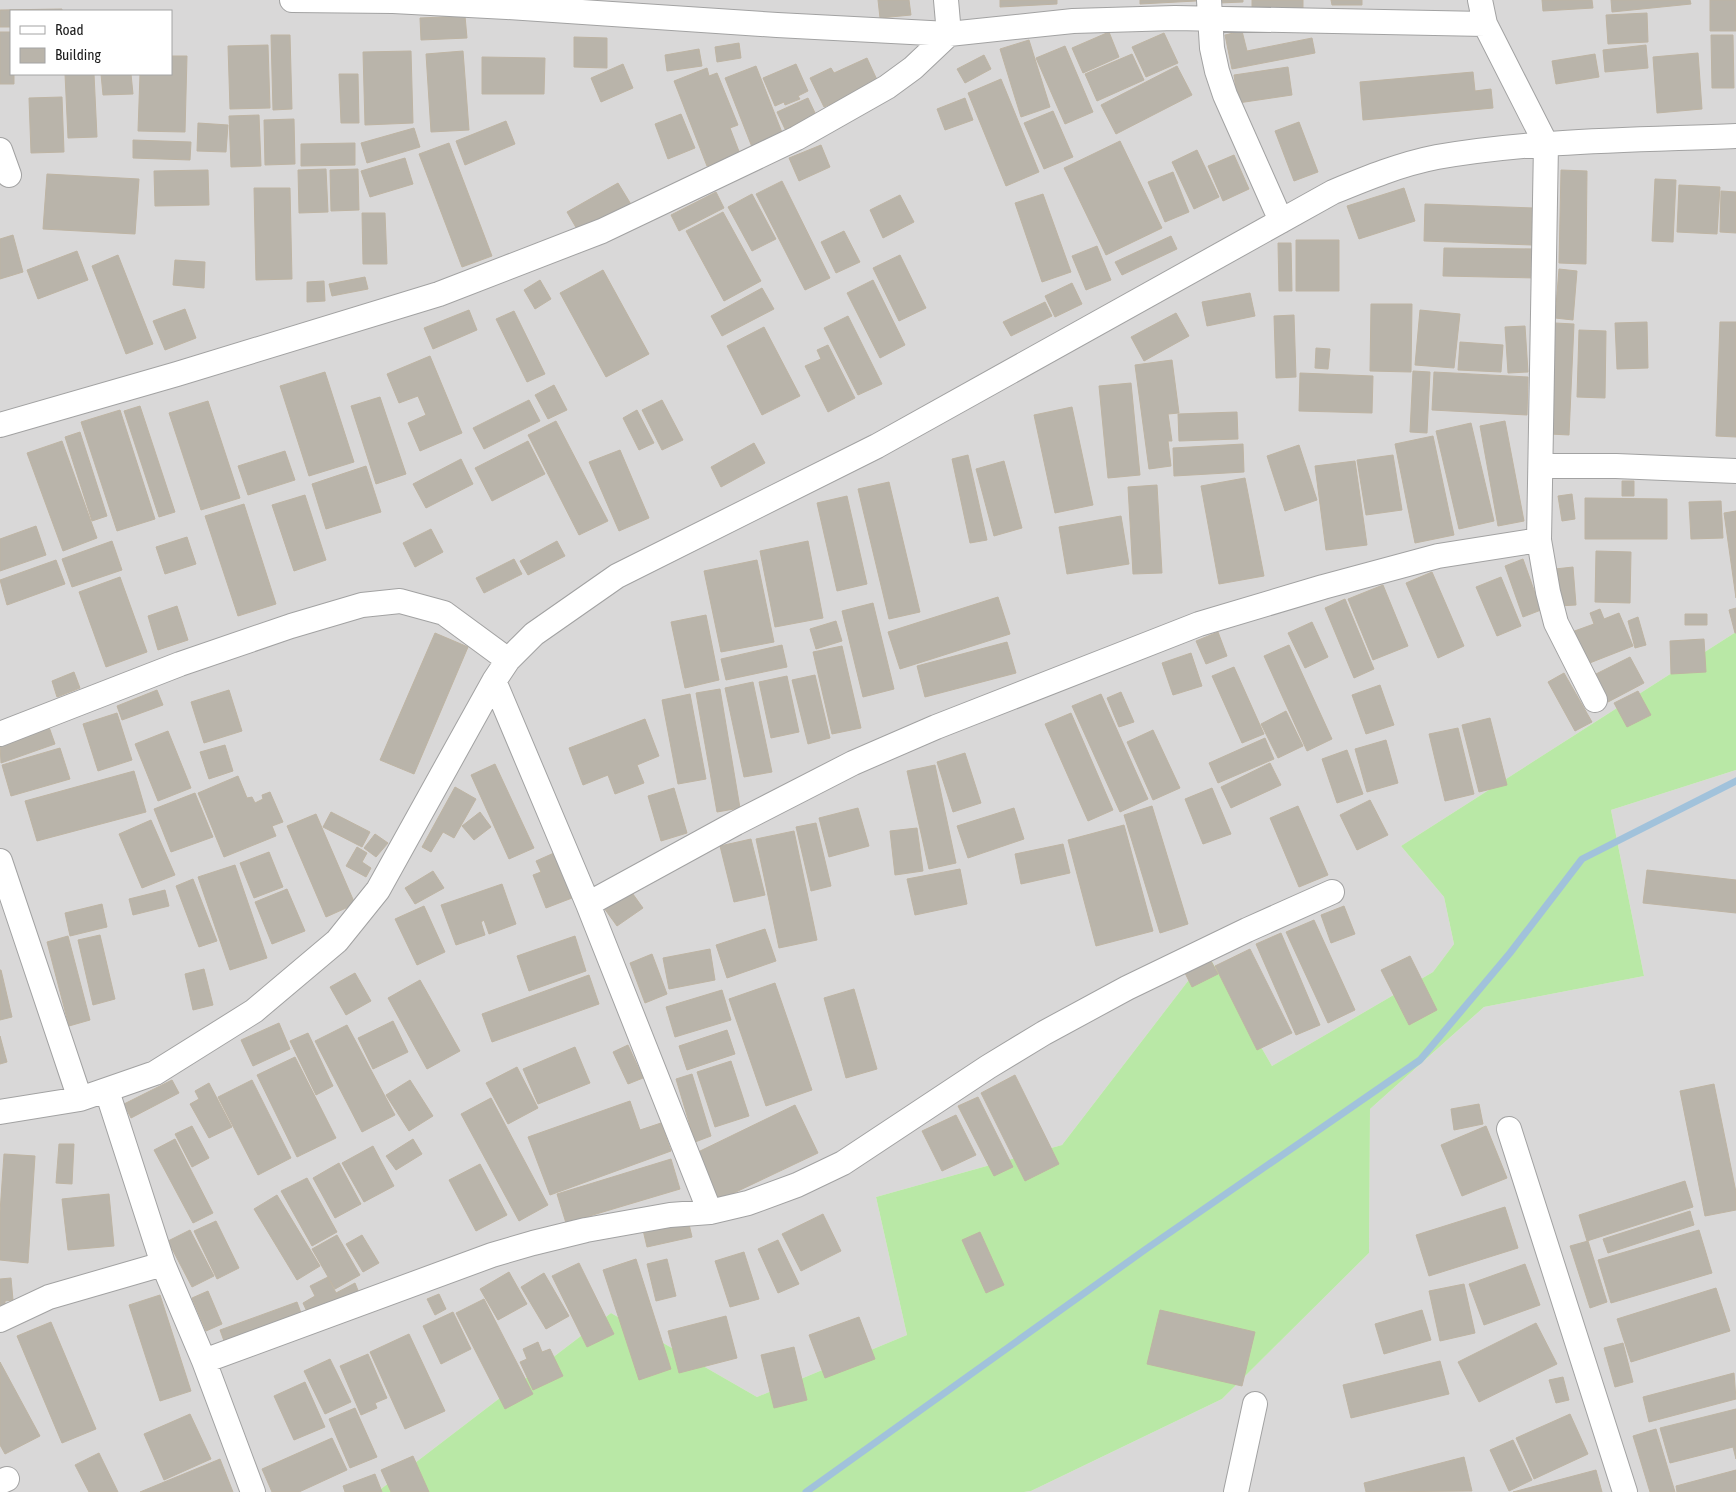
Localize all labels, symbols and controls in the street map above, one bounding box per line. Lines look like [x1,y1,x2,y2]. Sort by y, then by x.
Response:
legend [10,10,172,75]
text: Road [55,21,84,38]
text: Building [55,46,101,63]

